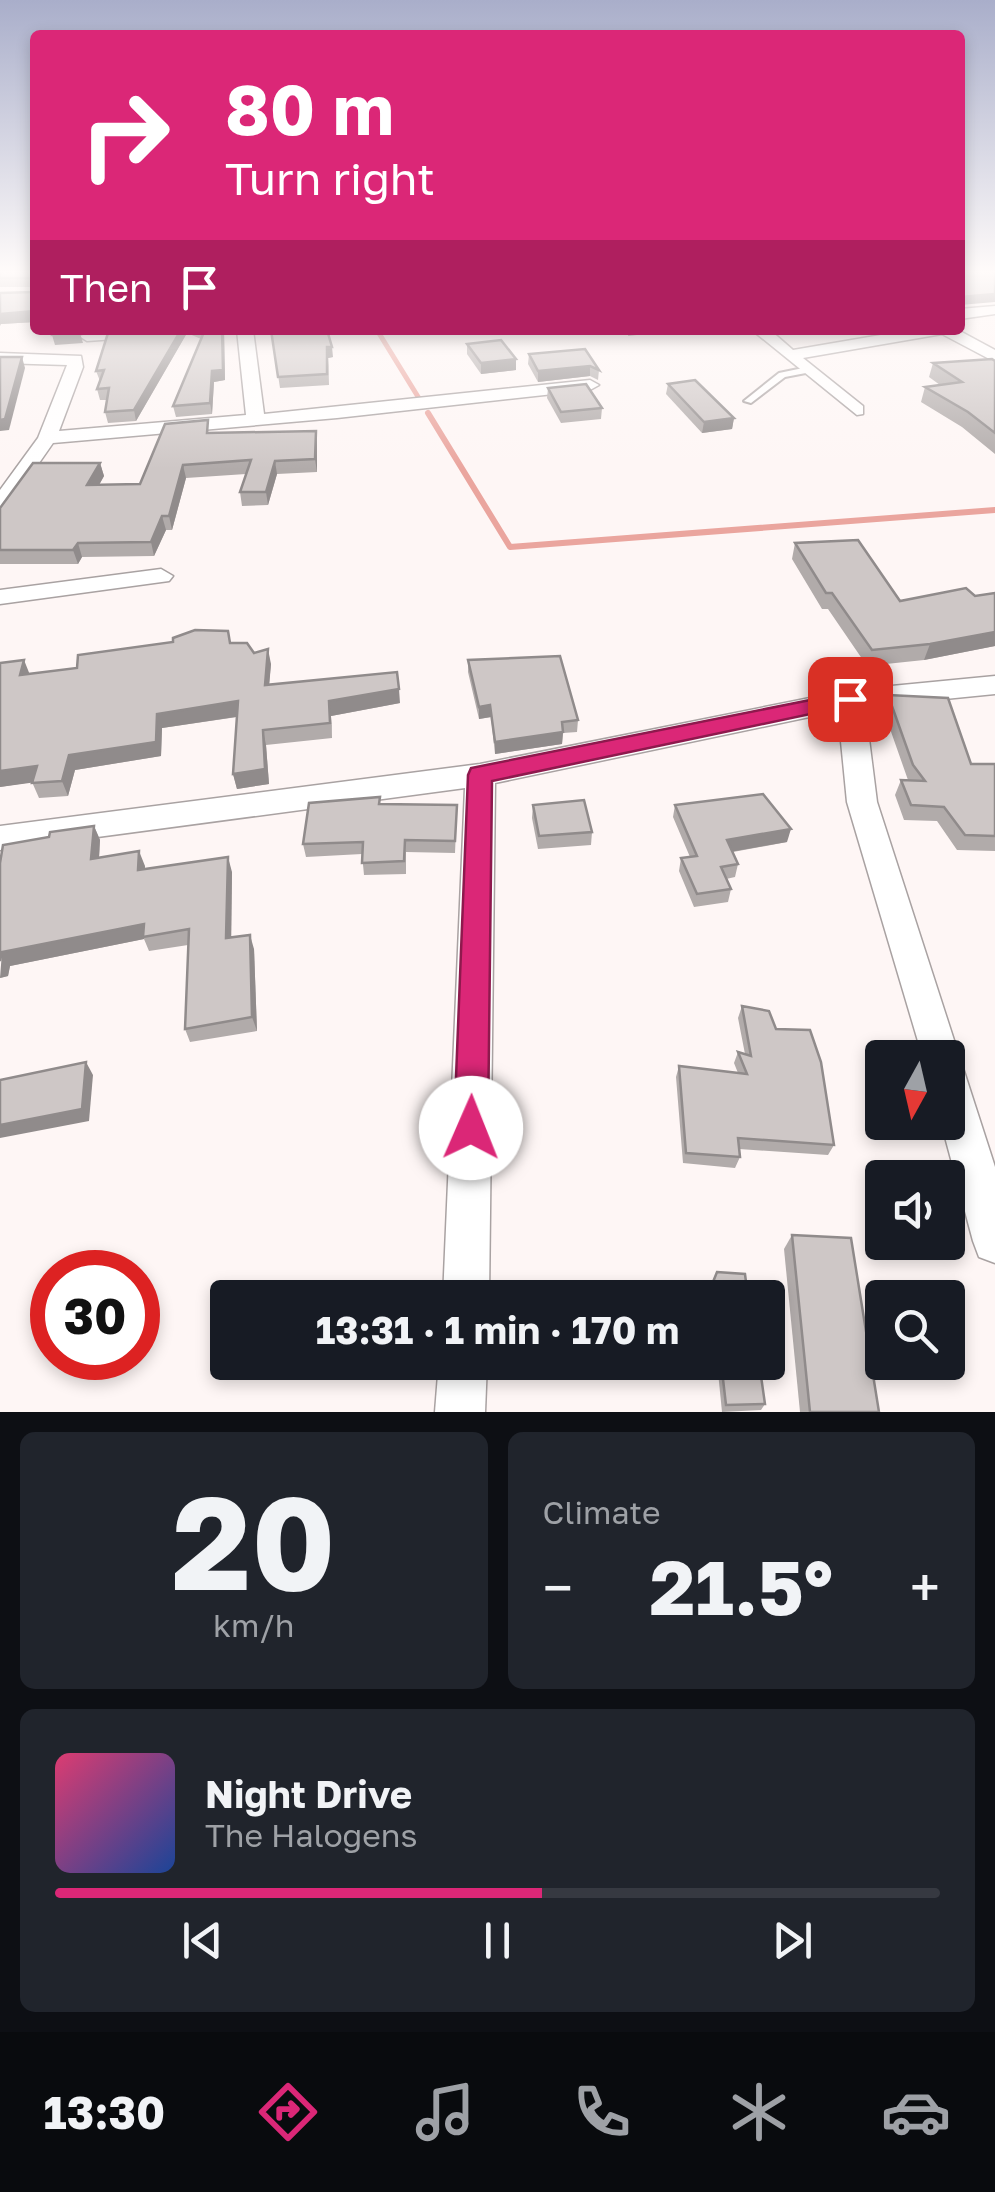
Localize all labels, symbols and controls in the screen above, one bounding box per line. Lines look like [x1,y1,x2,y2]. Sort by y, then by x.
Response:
text: 80 m [225,66,394,150]
icon: right [60,70,190,200]
text: Turn right [225,151,435,205]
icon: arrive [172,260,227,315]
text: Then [60,265,152,310]
pin [808,657,893,742]
icon: arrive [823,672,878,727]
north arrow [865,1040,965,1140]
map controls [865,1040,965,1380]
position arrow [419,1076,523,1180]
button: sound [865,1160,965,1260]
speed limit sign: 30 [30,1250,160,1380]
button: search [865,1280,965,1380]
text: 13:31 · 1 min · 170 m [316,1307,679,1352]
text: 20 [172,1463,336,1619]
text: Climate [543,1493,661,1531]
text: 21.5° [650,1541,833,1632]
text: − [543,1554,573,1620]
text: + [910,1554,940,1620]
text: km/h [213,1606,294,1644]
text: Night Drive [205,1771,412,1816]
text: The Halogens [205,1816,417,1854]
icon: previous [175,1913,230,1968]
icon: pause [470,1913,525,1968]
icon: next [765,1913,820,1968]
icon: directions [253,2077,323,2147]
icon: music [410,2077,480,2147]
icon: phone [567,2077,637,2147]
icon: climate [724,2077,794,2147]
icon: car [881,2077,951,2147]
text: 13:30 [44,2085,165,2139]

